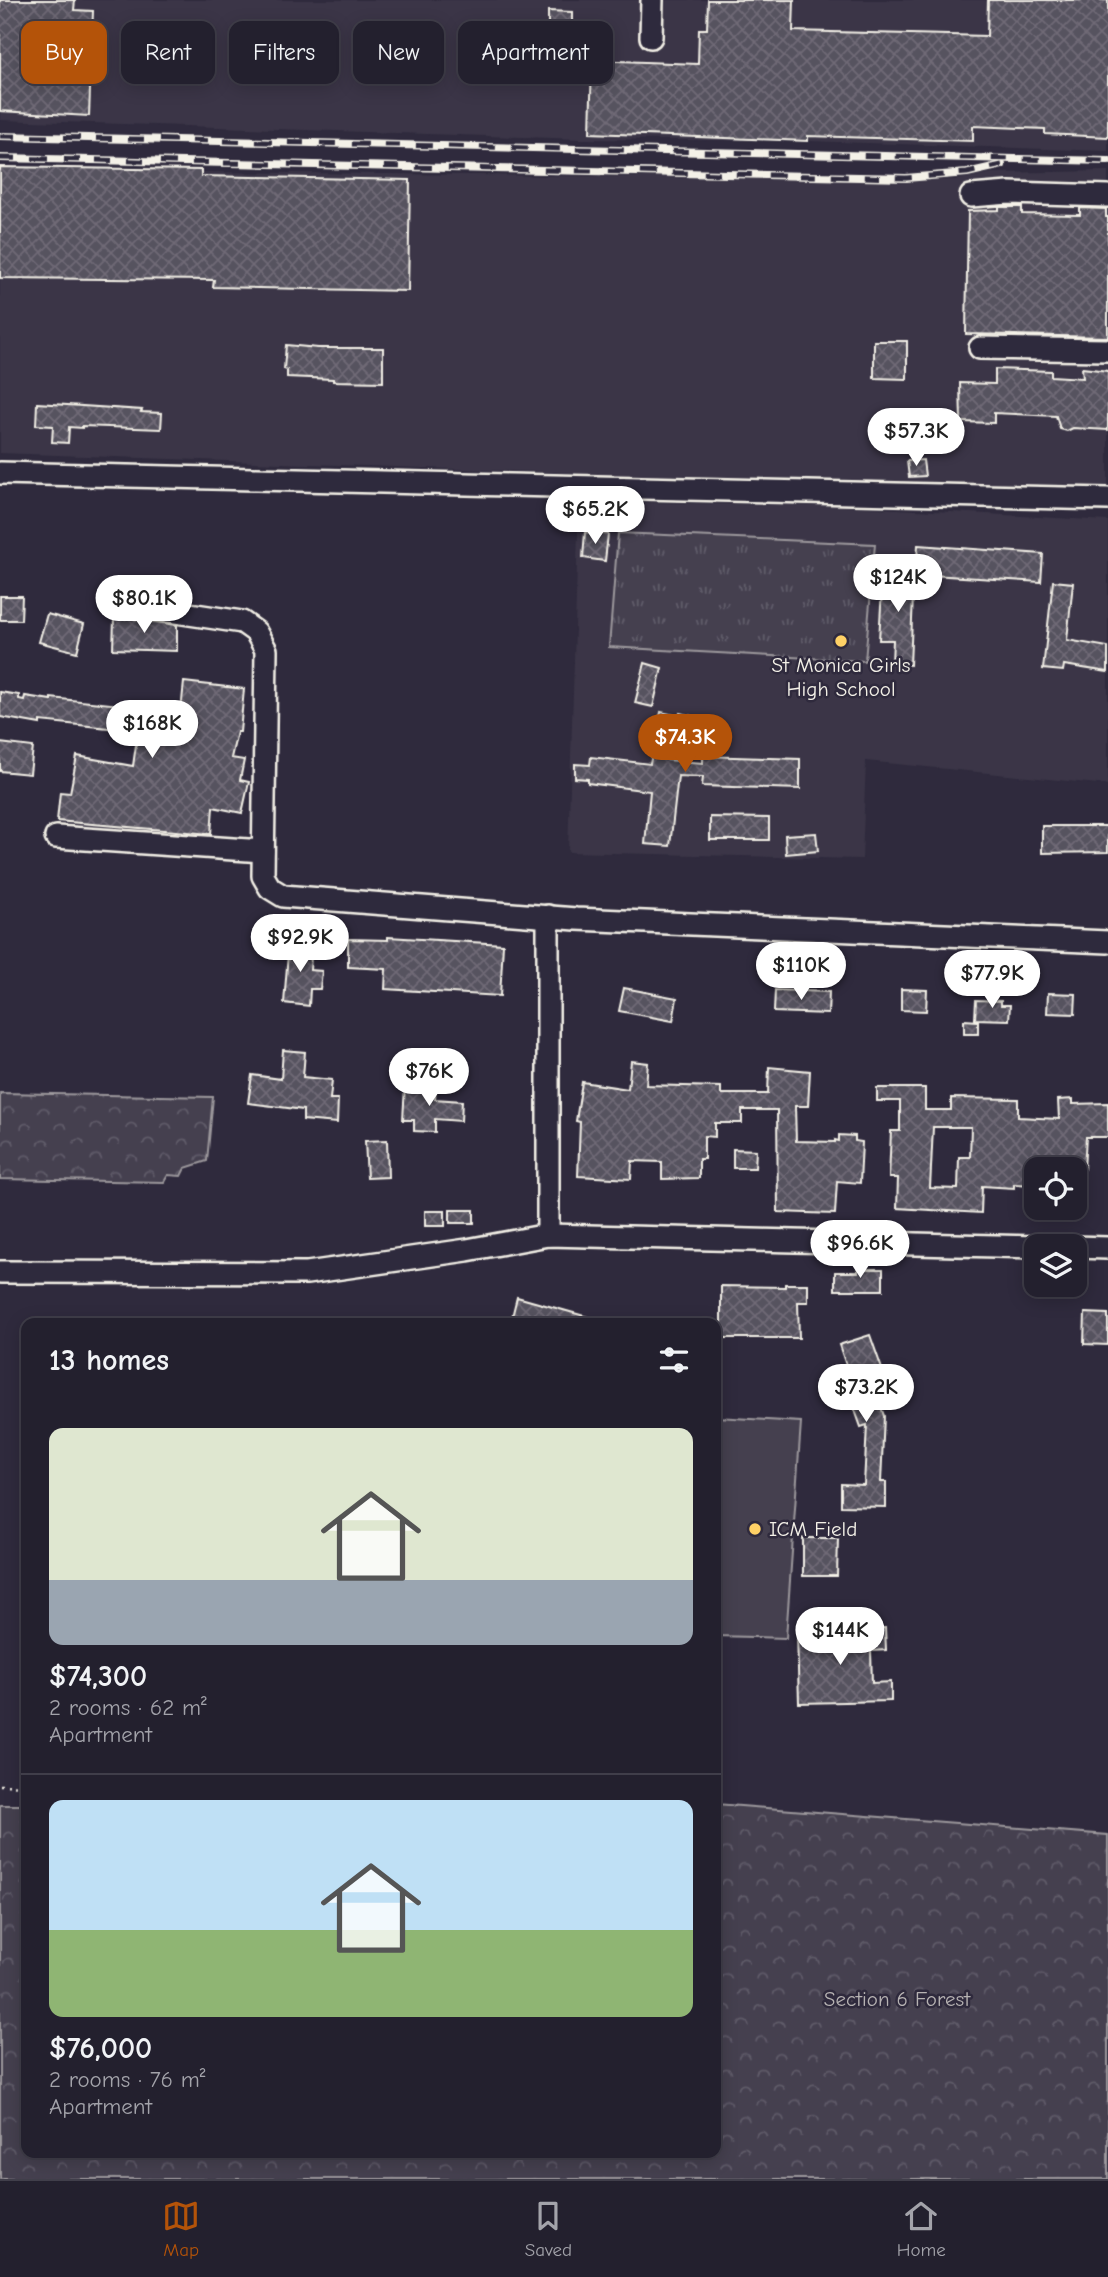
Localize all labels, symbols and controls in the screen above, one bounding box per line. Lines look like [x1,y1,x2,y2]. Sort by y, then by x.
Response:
chip: Buy [21,21,107,84]
chip: Rent [121,21,215,84]
chip: Filters [229,21,339,84]
chip: New [353,21,444,84]
chip: Apartment [458,21,613,84]
pin: $57.3K [859,408,973,468]
text: $57.3K [884,417,948,444]
pin: $65.2K [538,486,652,546]
text: $65.2K [562,495,628,522]
pin: $124K [849,554,947,614]
text: $124K [869,563,927,590]
pin: $80.1K [87,576,201,635]
text: $80.1K [112,584,176,611]
marker: St Monica Girls High School [833,633,849,649]
place label: St Monica Girls High School [771,653,911,701]
pin: $168K [103,700,201,760]
text: $168K [122,709,182,736]
pin: $74.3K [628,714,742,774]
text: $74.3K [654,723,716,750]
pin: $92.9K [243,914,357,974]
text: $92.9K [267,923,333,950]
pin: $110K [752,942,850,1002]
pin: $77.9K [935,950,1049,1010]
text: $110K [772,951,830,978]
text: $77.9K [960,959,1024,986]
pin: $76K [388,1048,470,1108]
text: $76K [405,1057,453,1084]
map controls [1024,1157,1087,1297]
button: locate [1024,1157,1087,1220]
pin: $96.6K [803,1220,917,1280]
text: $96.6K [826,1229,894,1256]
button: layers [1024,1234,1087,1297]
icon: filters [655,1341,693,1379]
text: 13 homes [49,1343,169,1378]
pin: $73.2K [809,1364,923,1424]
text: $73.2K [834,1373,898,1400]
icon: home [308,1473,434,1599]
place label: ICM Field [769,1517,857,1541]
marker: ICM Field [747,1521,763,1537]
pin: $144K [791,1608,889,1667]
text: $144K [811,1616,869,1643]
text: $74,300 [49,1659,147,1694]
text: 2 rooms · 62 m² [49,1694,207,1721]
text: Apartment [49,1721,152,1748]
icon: home [308,1845,434,1971]
park label: Section 6 Forest [824,1987,971,2011]
text: $76,000 [49,2031,152,2066]
text: 2 rooms · 76 m² [49,2066,205,2093]
text: Apartment [49,2093,152,2120]
tab: Map [162,2197,200,2261]
tab: Saved [525,2197,572,2261]
tab: Home [897,2197,946,2261]

